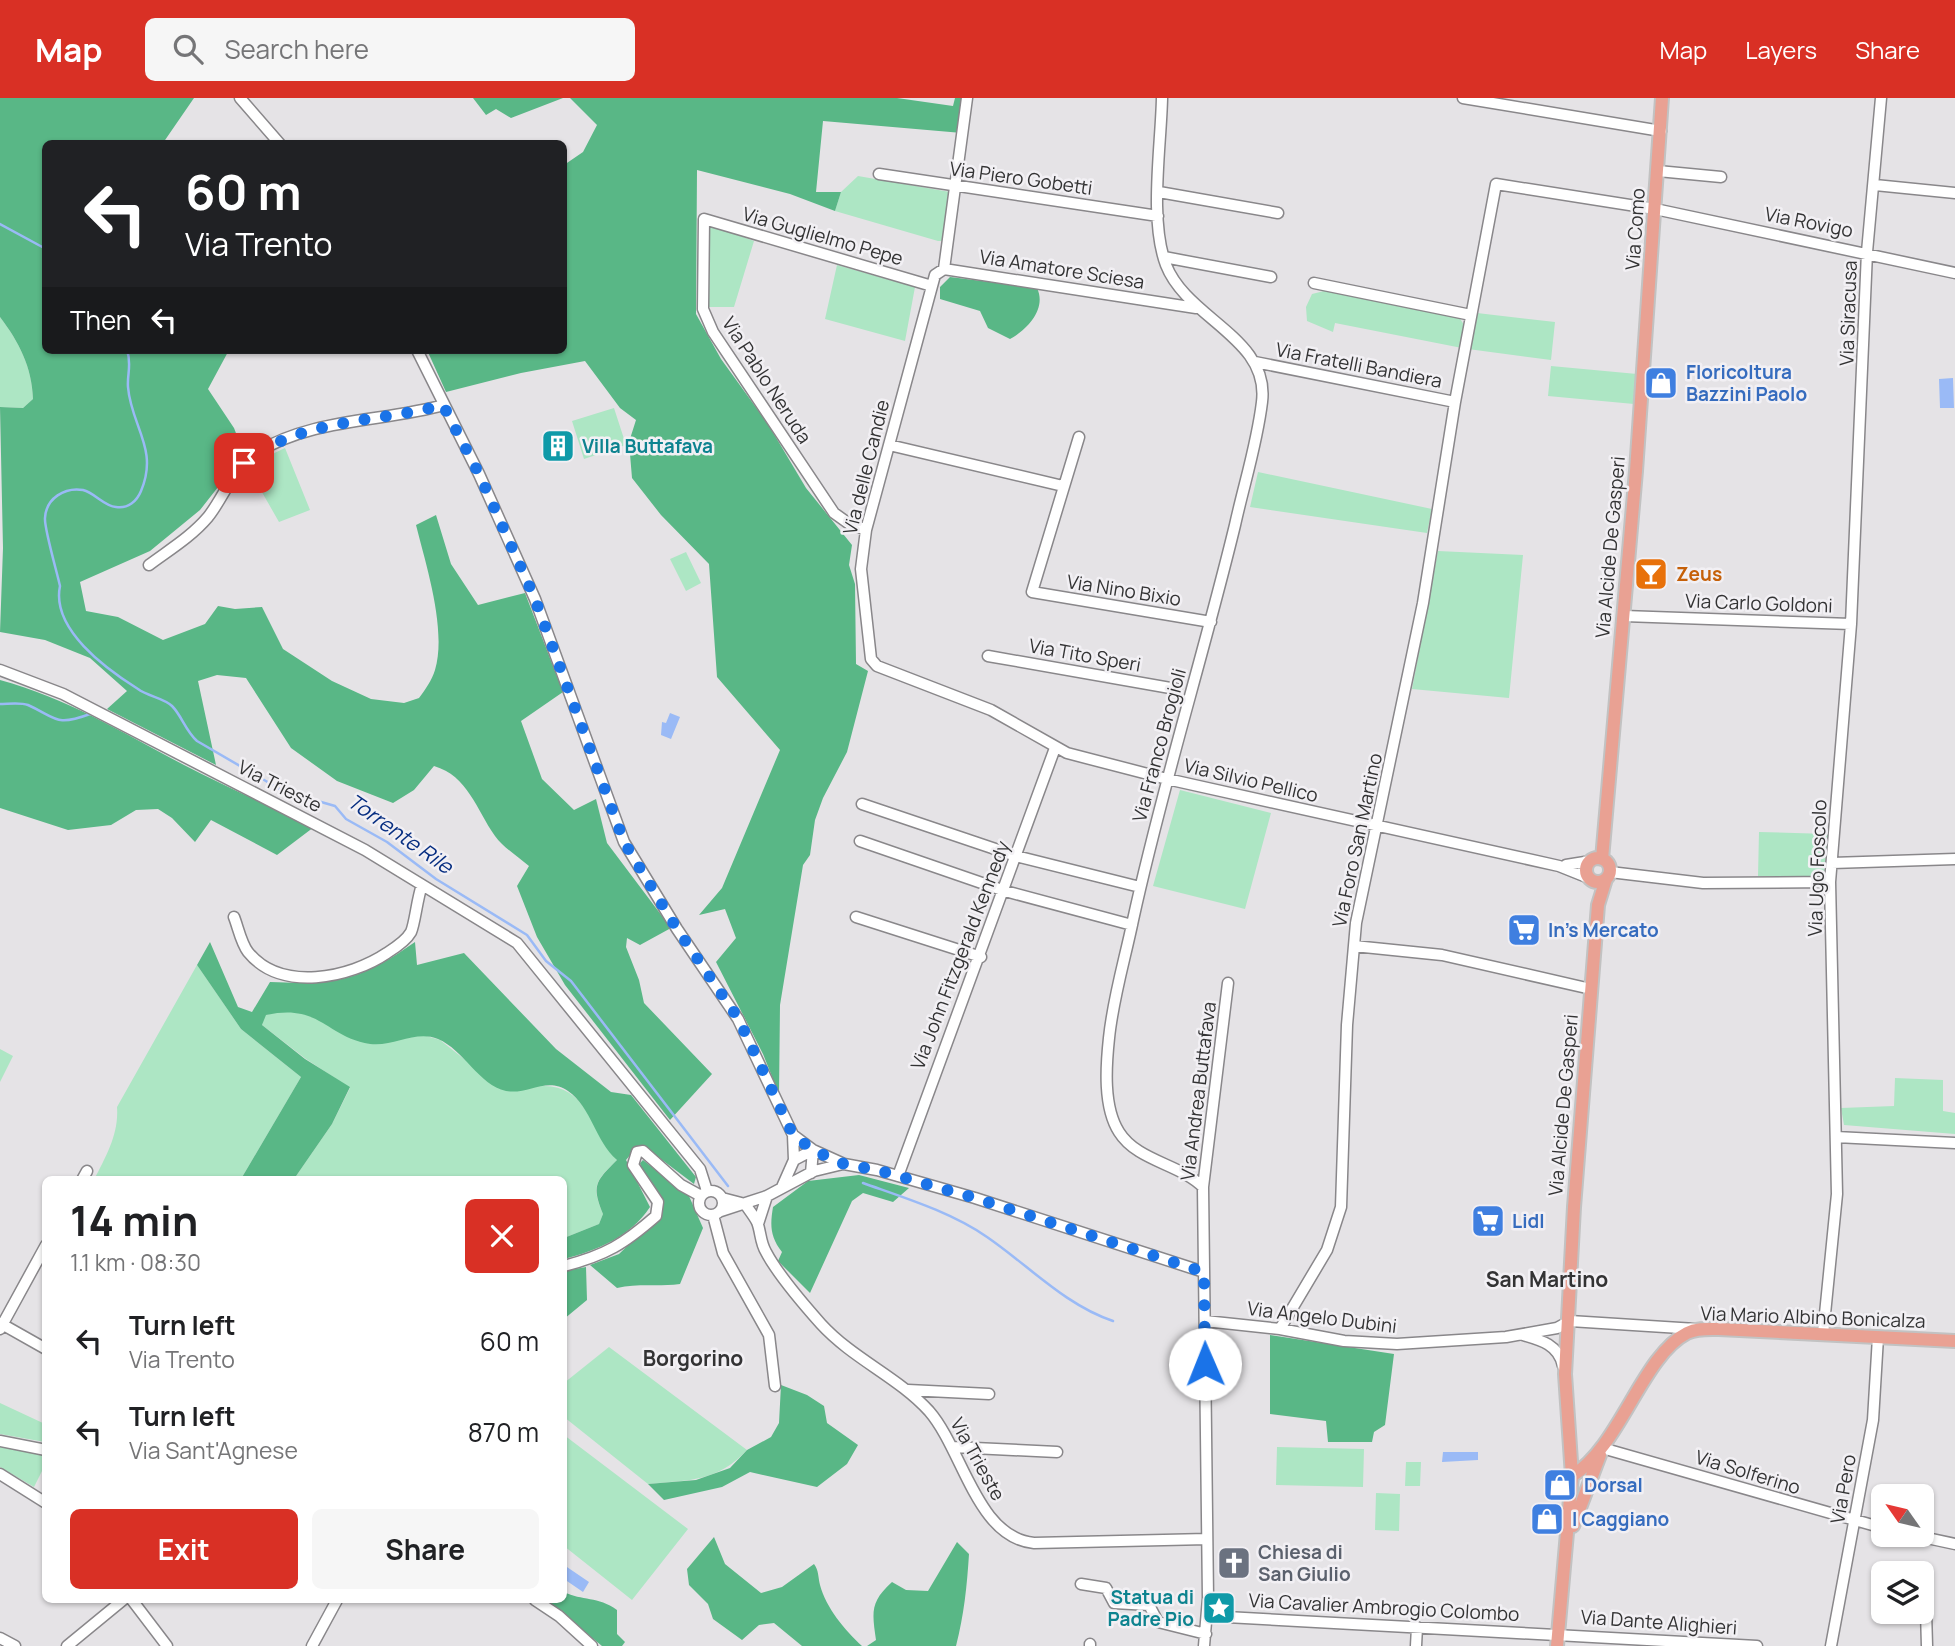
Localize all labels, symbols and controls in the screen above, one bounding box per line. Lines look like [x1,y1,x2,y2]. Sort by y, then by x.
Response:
search box [145,18,635,81]
text: Map [35,27,103,72]
icon: search [169,30,207,68]
text: Search here [225,31,369,67]
text: Map [1660,33,1707,66]
text: Layers [1745,33,1817,66]
text: Share [1855,33,1920,66]
street label: Via Piero Gobetti [948,155,1094,201]
text: 60 m [185,158,302,225]
icon: left [70,168,161,259]
street label: Via Como [1619,187,1651,271]
street label: Via Guglielmo Pepe [740,201,906,271]
street label: Via Rovigo [1763,201,1855,243]
text: Via Trento [185,222,332,266]
street label: Via Amatore Sciesa [978,243,1146,295]
street label: Via Siracusa [1833,260,1863,366]
icon: left [145,301,183,339]
text: Then [70,302,131,338]
street label: Via Pablo Neruda [716,312,818,448]
street label: Via Fratelli Bandiera [1273,336,1445,394]
place label: Floricoltura Bazzini Paolo [1686,359,1807,407]
shop icon: Floricoltura Bazzini Paolo [1642,364,1680,402]
street label: Via delle Candie [837,397,895,537]
building icon: Villa Buttafava [539,427,577,465]
pin [214,433,274,493]
place label: Villa Buttafava [582,433,713,459]
icon: arrive [225,444,263,482]
street label: Via Alcide De Gasperi [1589,455,1631,639]
bar icon: Zeus [1632,555,1670,593]
place label: Zeus [1676,561,1722,587]
street label: Via Nino Bixio [1065,568,1183,612]
street label: Via Carlo Goldoni [1685,587,1833,619]
street label: Via Tito Speri [1027,632,1143,678]
street label: Via Franco Brogioli [1126,665,1192,825]
street label: Via Foro San Martino [1326,751,1388,929]
street label: Via Silvio Pellico [1181,752,1321,808]
street label: Via Trieste [234,754,326,818]
water label: Torrente Rile [342,787,460,881]
street label: Via Ugo Foscolo [1802,799,1832,937]
street label: Via John Fitzgerald Kennedy [904,837,1016,1073]
supermarket icon: In's Mercato [1505,911,1543,949]
place label: In's Mercato [1548,917,1659,943]
street label: Via Andrea Buttafava [1174,1000,1222,1182]
street label: Via Alcide De Gasperi [1542,1013,1584,1197]
text: 14 min [70,1191,198,1249]
button: close [465,1199,539,1273]
supermarket icon: Lidl [1469,1202,1507,1240]
place label: Lidl [1512,1208,1545,1234]
text: 1.1 km · 08:30 [70,1246,201,1278]
district label: San Martino [1486,1265,1608,1293]
street label: Via Angelo Dubini [1246,1295,1398,1339]
street label: Via Mario Albino Bonicalza [1700,1300,1926,1334]
text: Turn left [129,1307,236,1343]
icon: left [70,1322,108,1360]
text: 60 m [480,1323,539,1359]
position arrow [1168,1327,1242,1401]
text: Via Trento [129,1343,235,1375]
district label: Borgorino [643,1344,743,1372]
text: Turn left [129,1398,236,1434]
icon: left [70,1413,108,1451]
street label: Via Trieste [945,1413,1011,1505]
text: 870 m [468,1414,539,1450]
text: Via Sant'Agnese [129,1434,298,1466]
street label: Via Solferino [1692,1444,1804,1500]
street label: Via Pero [1824,1452,1862,1526]
shop icon: Dorsal [1541,1466,1579,1504]
place label: Dorsal [1584,1472,1643,1498]
north arrow [1871,1484,1934,1547]
map controls [1871,1484,1934,1624]
shop icon: I Caggiano [1528,1500,1566,1538]
place label: I Caggiano [1572,1506,1669,1532]
button: Exit [70,1509,298,1589]
button: Share [312,1509,539,1589]
place label: Chiesa di San Giulio [1258,1539,1351,1587]
church icon: Chiesa di San Giulio [1215,1544,1253,1582]
button: layers [1871,1561,1934,1624]
place label: Statua di Padre Pio [1108,1584,1194,1632]
street label: Via Cavalier Ambrogio Colombo [1248,1587,1520,1627]
place icon: Statua di Padre Pio [1200,1589,1238,1627]
street label: Via Dante Alighieri [1580,1604,1738,1640]

